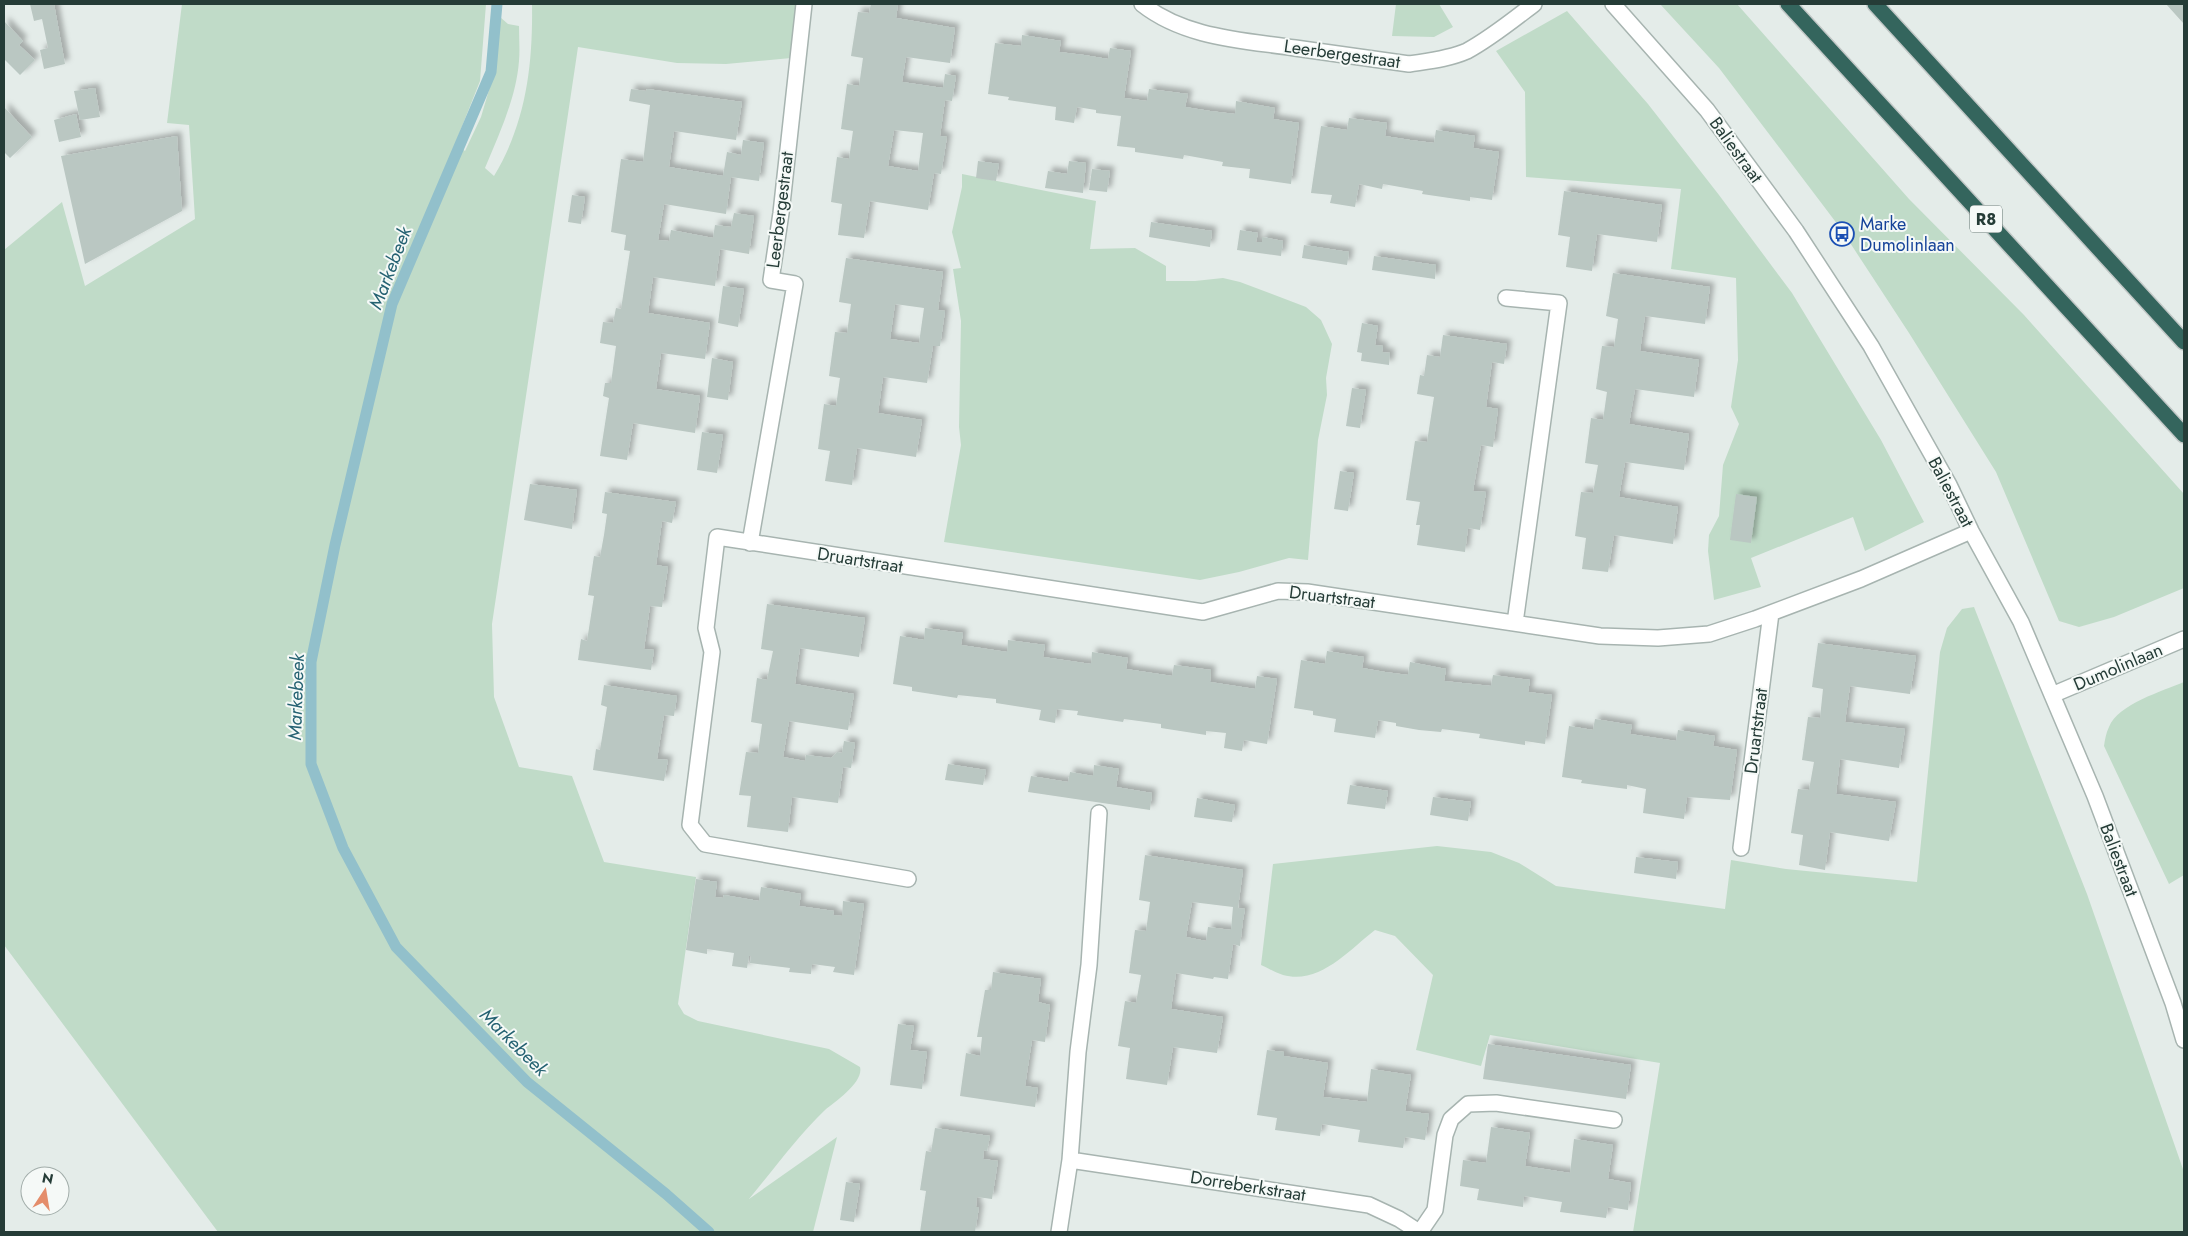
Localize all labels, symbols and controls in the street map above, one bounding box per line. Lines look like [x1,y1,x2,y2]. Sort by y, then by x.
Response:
street label: Leerbergestraat [1282,33,1402,75]
street label: Baliestraat [1703,112,1769,189]
street label: Leerbergestraat [760,150,800,270]
road number: R8 [1970,205,2002,232]
place label: Marke Dumolinlaan [1860,211,1955,258]
bus stop icon: Marke Dumolinlaan [1829,221,1855,247]
water label: Markebeek [362,222,418,313]
street label: Baliestraat [1922,452,1981,532]
street label: Druartstraat [815,540,905,580]
street label: Druartstraat [1288,579,1377,615]
street label: Dumolinlaan [2069,637,2167,697]
water label: Markebeek [281,652,311,741]
street label: Druartstraat [1738,686,1774,775]
street label: Baliestraat [2093,820,2145,901]
water label: Markebeek [474,1002,555,1083]
street label: Dorreberkstraat [1188,1164,1308,1208]
north arrow [20,1166,70,1216]
text: N [40,1167,55,1189]

